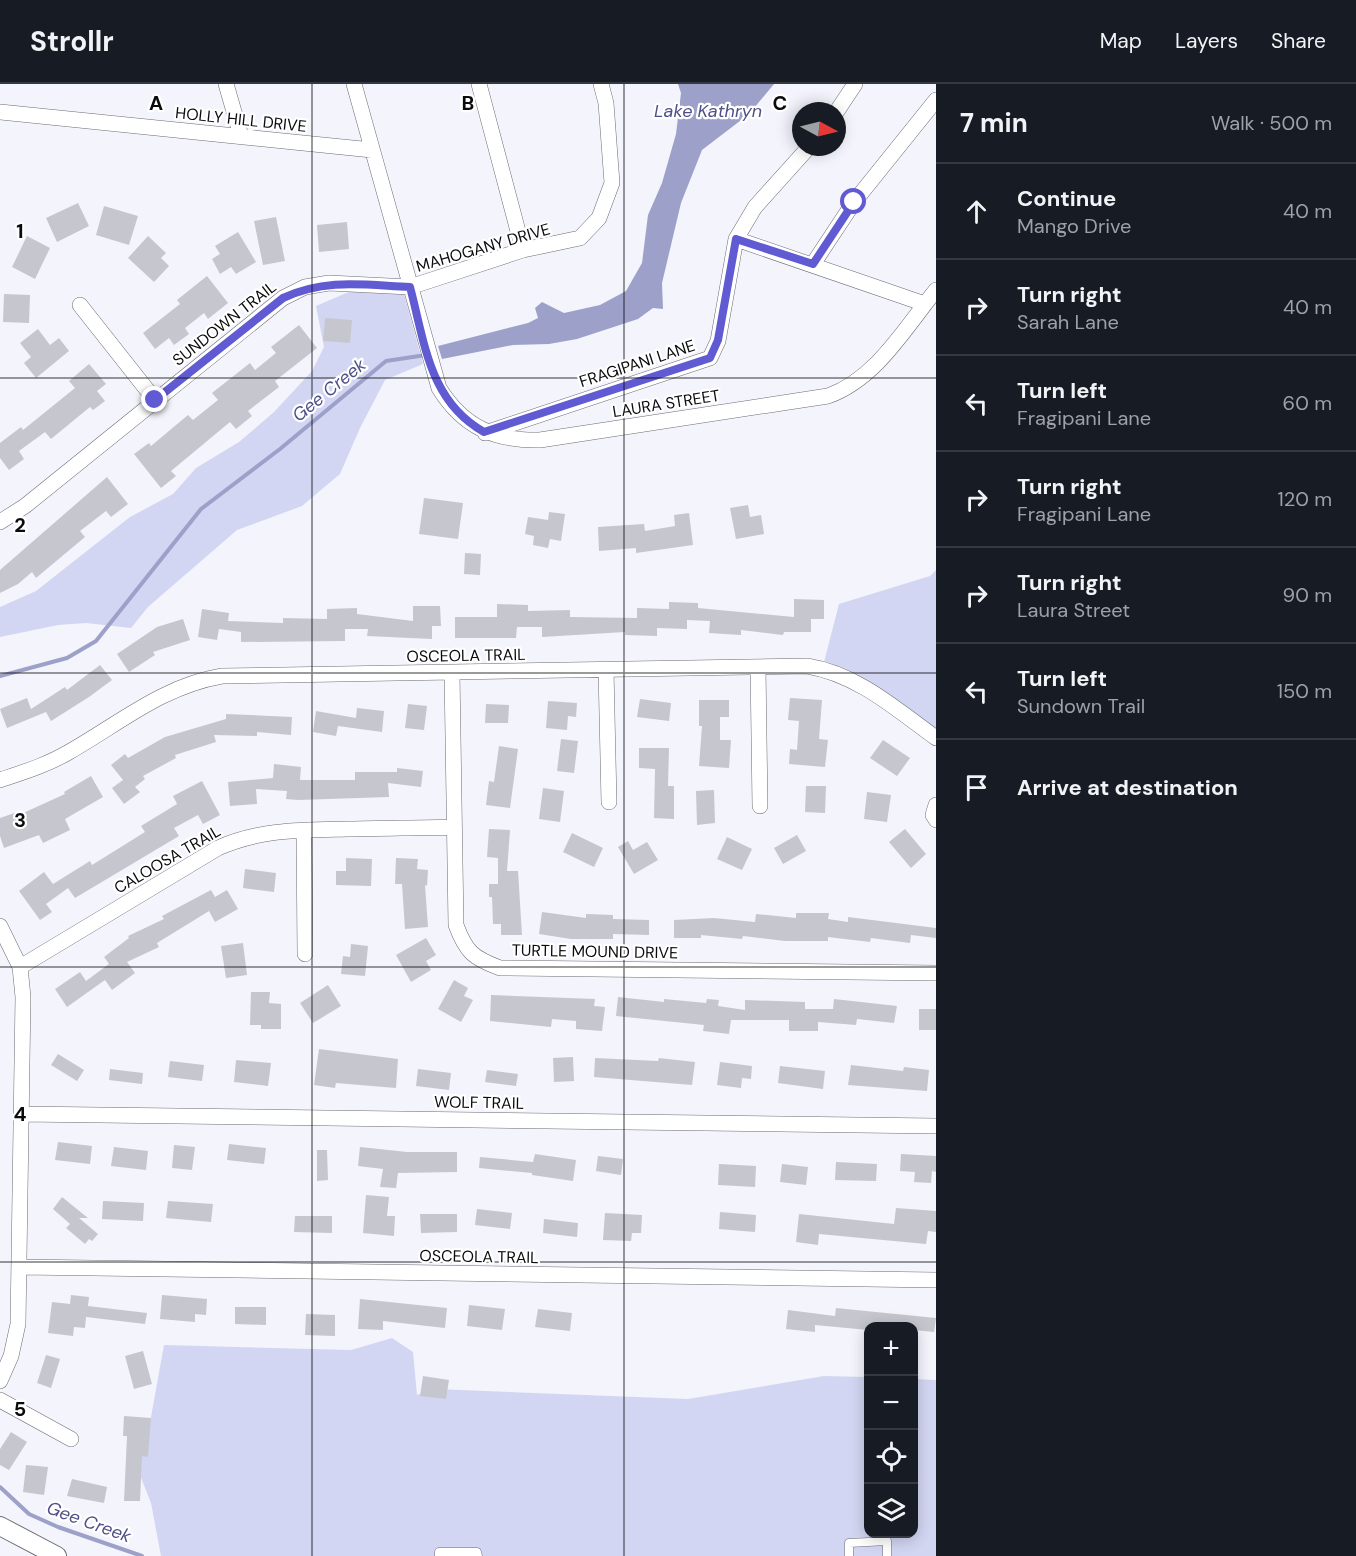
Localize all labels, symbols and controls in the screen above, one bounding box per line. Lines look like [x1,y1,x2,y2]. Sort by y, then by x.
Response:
text: Strollr [30,23,114,60]
text: Map [1100,27,1142,55]
text: Layers [1175,27,1238,55]
text: Share [1271,27,1326,55]
text: A [149,90,163,116]
text: B [462,90,474,116]
text: C [773,90,787,116]
water label: Lake Kathryn [654,99,762,123]
street label: HOLLY HILL DRIVE [174,102,308,137]
north arrow [792,102,846,156]
text: 7 min [960,106,1028,140]
text: Walk · 500 m [1211,110,1332,136]
text: Continue [1017,184,1116,213]
route start [840,188,866,214]
icon: ahead [960,195,993,228]
text: 40 m [1283,198,1332,224]
text: Mango Drive [1017,213,1131,239]
text: 1 [16,218,24,244]
street label: MAHOGANY DRIVE [414,218,553,277]
street label: SUNDOWN TRAIL [168,276,280,370]
text: Turn right [1017,280,1122,309]
icon: right [960,291,993,324]
text: 40 m [1283,294,1332,320]
text: Sarah Lane [1017,309,1119,335]
street label: FRAGIPANI LANE [577,335,698,392]
water label: Gee Creek [287,352,372,427]
text: Turn left [1017,376,1107,405]
street label: LAURA STREET [611,385,721,422]
route end [141,386,167,412]
icon: left [960,387,993,420]
text: 60 m [1283,390,1332,416]
text: Fragipani Lane [1017,405,1151,431]
text: Turn right [1017,472,1122,501]
icon: right [960,483,993,516]
text: 120 m [1278,486,1332,512]
text: Fragipani Lane [1017,501,1151,527]
text: 2 [14,512,26,538]
text: Turn right [1017,568,1122,597]
icon: right [960,579,993,612]
text: 90 m [1283,582,1332,608]
text: Laura Street [1017,597,1130,623]
street label: OSCEOLA TRAIL [406,644,526,667]
text: Turn left [1017,664,1107,693]
icon: left [960,675,993,708]
text: 150 m [1277,678,1332,704]
text: Sundown Trail [1017,693,1145,719]
icon: arrive [960,771,993,804]
text: Arrive at destination [1017,773,1238,802]
text: 3 [14,807,26,833]
street label: CALOOSA TRAIL [110,820,224,898]
street label: TURTLE MOUND DRIVE [512,940,678,963]
street label: WOLF TRAIL [434,1091,524,1114]
text: 4 [14,1101,27,1127]
street label: OSCEOLA TRAIL [419,1245,539,1268]
map controls [864,1322,918,1538]
button: + [864,1322,918,1376]
button: − [864,1376,918,1430]
text: 5 [14,1396,26,1422]
button: locate [864,1430,918,1484]
button: layers [864,1484,918,1538]
water label: Gee Creek [43,1496,135,1549]

